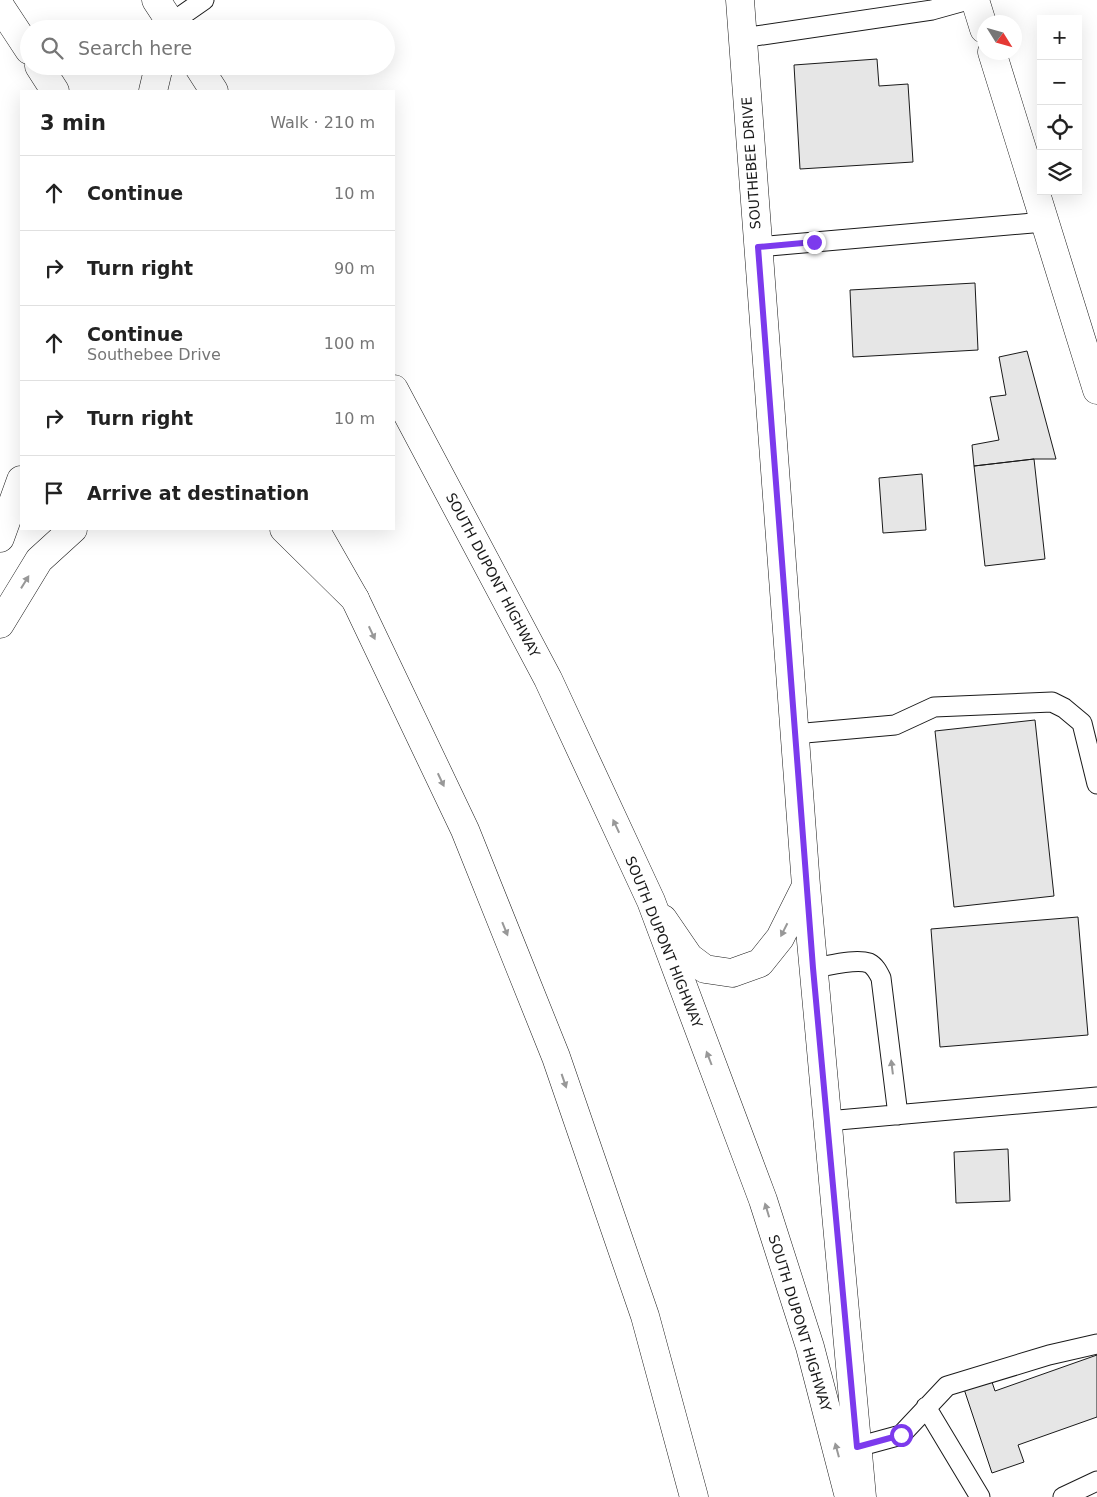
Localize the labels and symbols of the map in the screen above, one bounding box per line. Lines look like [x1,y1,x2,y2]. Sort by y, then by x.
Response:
north arrow [977,15,1022,60]
street label: SOUTHEBEE DRIVE [738,96,764,230]
route end [803,231,826,254]
street label: SOUTH DUPONT HIGHWAY [443,490,543,660]
one-way arrow [21,576,30,589]
one-way arrow [368,626,376,640]
one-way arrow [438,773,446,787]
one-way arrow [612,819,620,833]
street label: SOUTH DUPONT HIGHWAY [622,854,706,1031]
one-way arrow [501,922,509,937]
one-way arrow [780,922,789,937]
one-way arrow [705,1050,713,1065]
one-way arrow [888,1059,896,1075]
one-way arrow [561,1073,568,1088]
one-way arrow [762,1202,770,1217]
street label: SOUTH DUPONT HIGHWAY [765,1233,835,1414]
route start [890,1424,913,1447]
one-way arrow [833,1442,841,1457]

